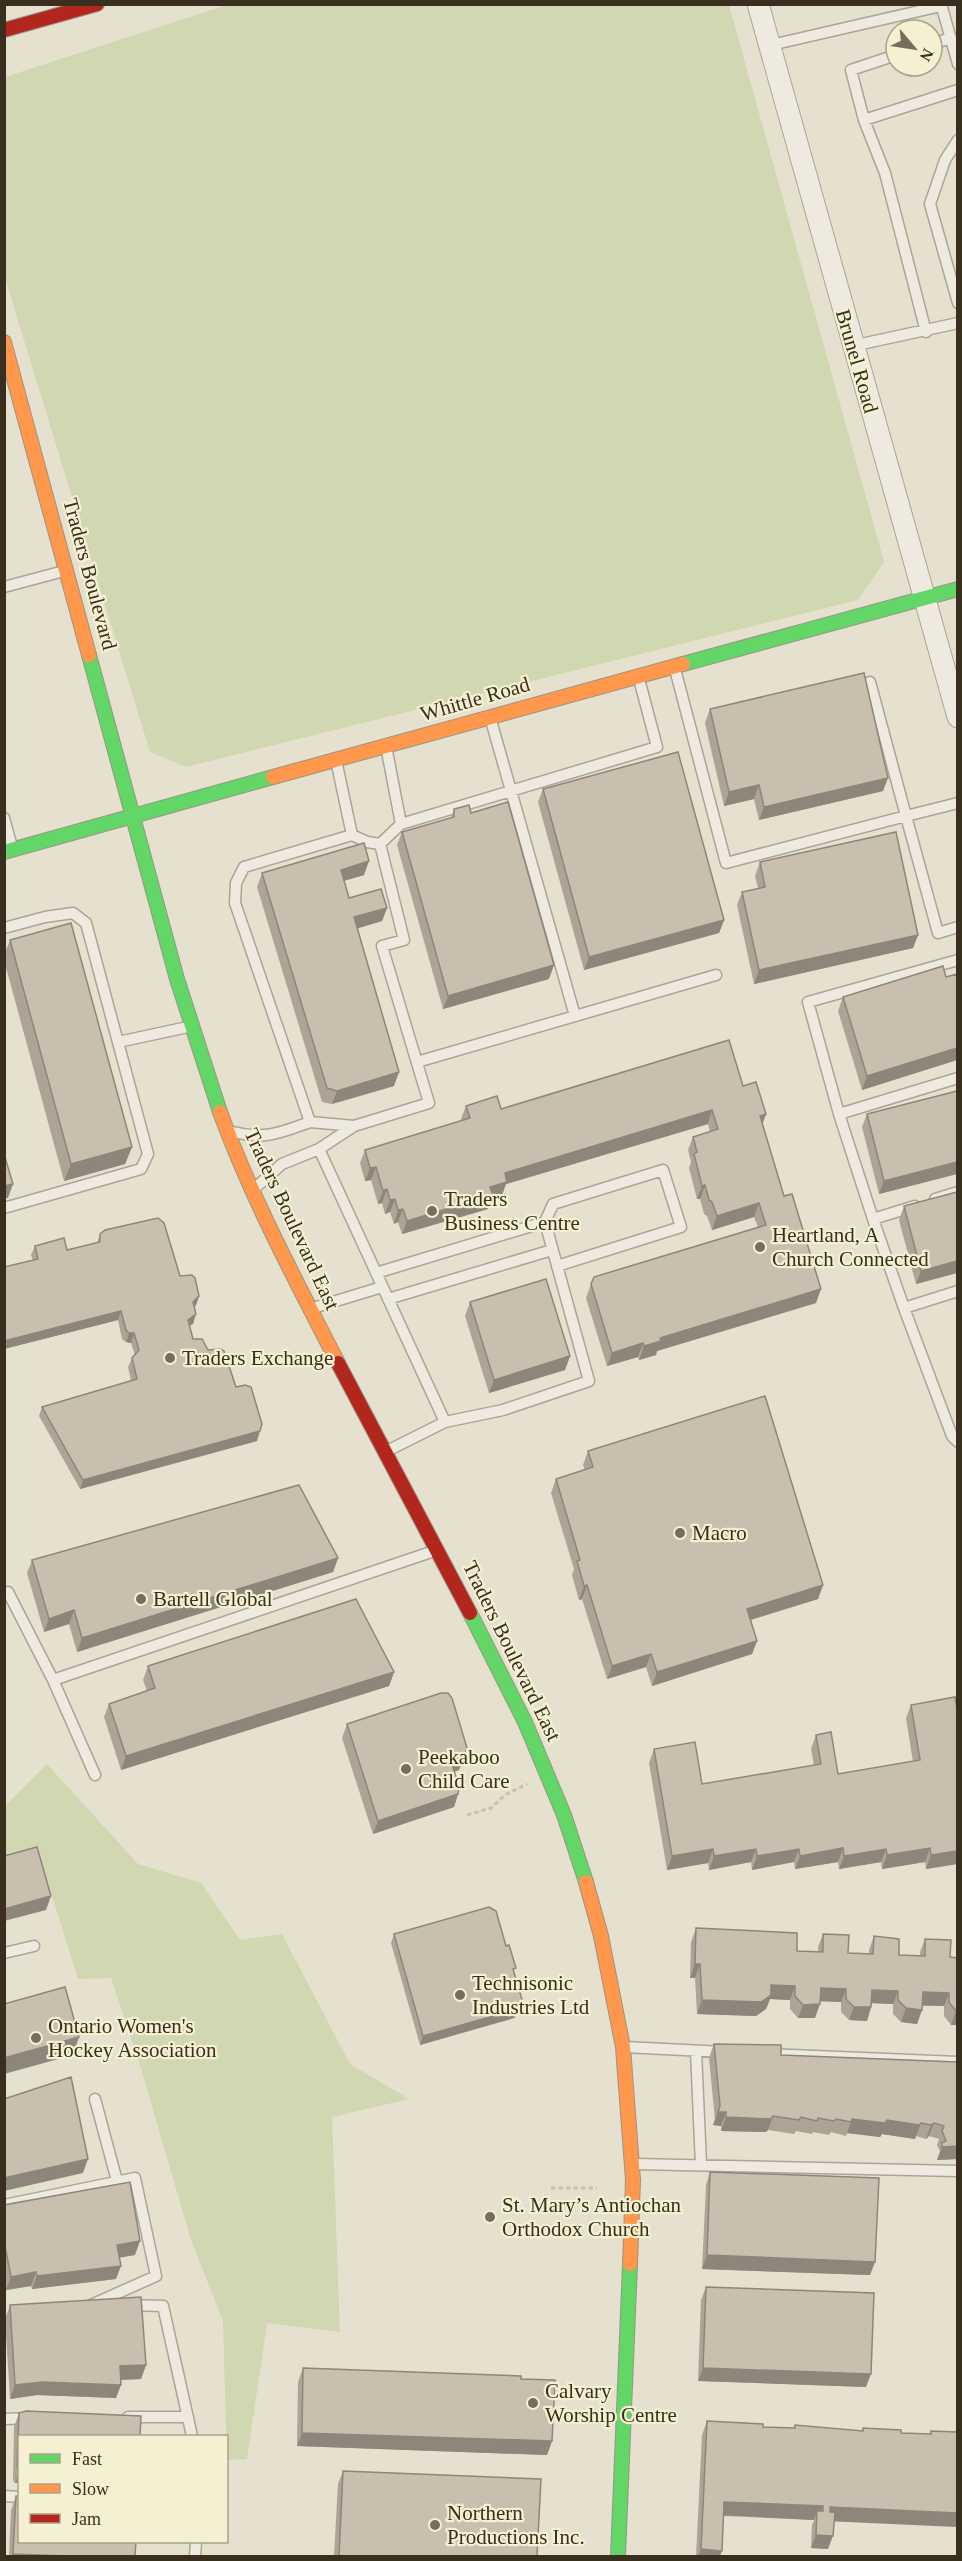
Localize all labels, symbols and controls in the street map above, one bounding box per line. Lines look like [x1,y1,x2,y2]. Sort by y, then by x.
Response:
north arrow [884,18,944,78]
text: N [916,46,937,65]
street label: Brunel Road [831,306,883,416]
street label: Traders Boulevard [58,495,122,653]
street label: Whittle Road [418,672,533,726]
street label: Traders Boulevard East [239,1124,345,1314]
place label: Traders Business Centre [444,1187,580,1235]
marker: Traders Business Centre [425,1204,439,1218]
place label: Heartland, A Church Connected [772,1223,929,1271]
marker: Heartland, A Church Connected [753,1240,767,1254]
place label: Traders Exchange [182,1346,333,1370]
marker: Traders Exchange [163,1351,177,1365]
place label: Macro [692,1521,747,1545]
marker: Macro [673,1526,687,1540]
street label: Traders Boulevard East [458,1557,566,1745]
place label: Bartell Global [153,1587,273,1611]
marker: Bartell Global [134,1592,148,1606]
place label: Peekaboo Child Care [418,1745,510,1793]
marker: Peekaboo Child Care [399,1762,413,1776]
place label: Technisonic Industries Ltd [472,1971,590,2019]
marker: Technisonic Industries Ltd [453,1988,467,2002]
place label: Ontario Women's Hockey Association [48,2014,217,2062]
marker: Ontario Women's Hockey Association [29,2031,43,2045]
place label: St. Mary’s Antiochan Orthodox Church [502,2193,682,2241]
marker: St. Mary’s Antiochan Orthodox Church [483,2210,497,2224]
place label: Calvary Worship Centre [545,2379,677,2427]
marker: Calvary Worship Centre [526,2396,540,2410]
legend [18,2435,228,2543]
text: Fast [72,2449,102,2469]
text: Slow [72,2479,109,2499]
place label: Northern Productions Inc. [447,2501,585,2549]
text: Jam [72,2509,101,2529]
marker: Northern Productions Inc. [428,2518,442,2532]

